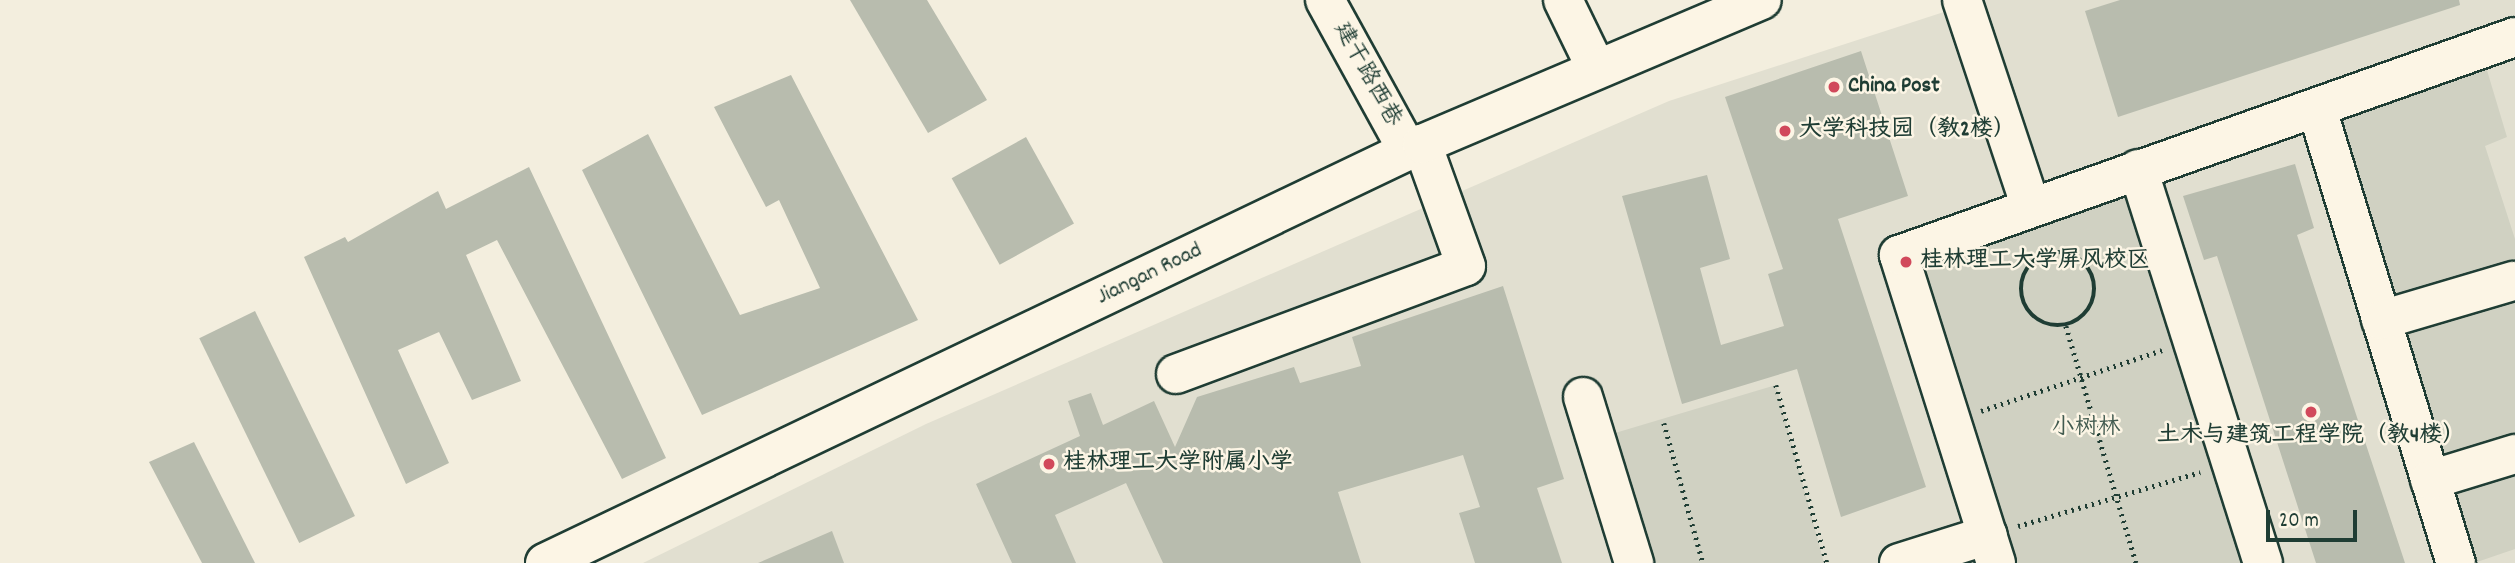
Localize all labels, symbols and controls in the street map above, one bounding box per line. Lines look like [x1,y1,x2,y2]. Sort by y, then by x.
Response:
street label: 建干路西巷 [1326,18,1406,132]
place label: China Post [1848,73,1940,101]
marker: China Post [1826,79,1842,95]
place label: 大学科技园（教2楼） [1799,117,2016,145]
marker: 大学科技园（教2楼） [1777,123,1793,139]
street label: Jiangan Road [1093,238,1207,312]
place label: 桂林理工大学屏风校区 [1920,248,2150,276]
marker: 桂林理工大学屏风校区 [1898,254,1914,270]
marker: 土木与建筑工程学院（教4楼） [2303,404,2319,420]
park label: 小树林 [2052,415,2120,443]
place label: 土木与建筑工程学院（教4楼） [2157,423,2465,451]
place label: 桂林理工大学附属小学 [1063,450,1293,478]
marker: 桂林理工大学附属小学 [1041,456,1057,472]
scale bar [2270,496,2361,540]
text: 20 m [2279,507,2319,537]

